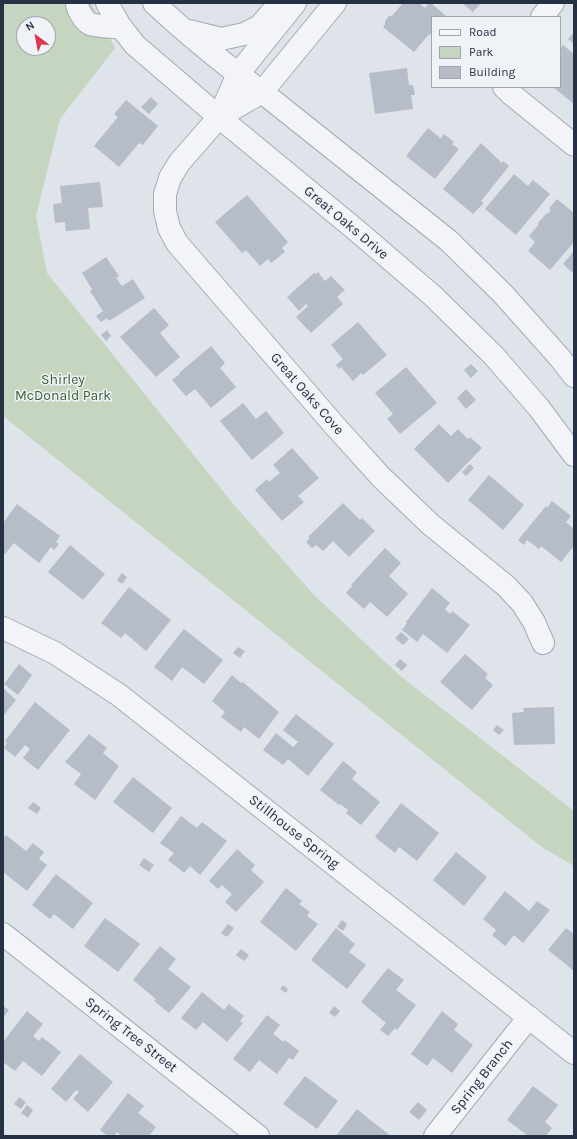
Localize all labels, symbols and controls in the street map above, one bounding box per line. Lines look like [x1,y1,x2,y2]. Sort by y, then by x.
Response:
north arrow [16,16,56,56]
legend [431,16,561,88]
text: N [23,19,37,34]
text: Road [469,25,497,39]
text: Park [469,45,493,59]
text: Building [469,65,515,79]
street label: Great Oaks Drive [300,183,392,263]
street label: Great Oaks Cove [267,349,347,439]
park label: Shirley McDonald Park [15,372,111,404]
street label: Stillhouse Spring [245,791,343,873]
street label: Spring Tree Street [81,994,181,1076]
street label: Spring Branch [447,1036,517,1118]

